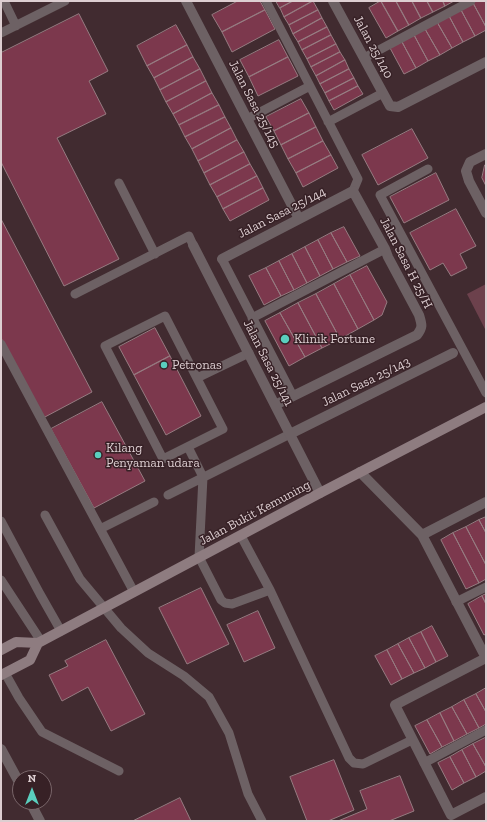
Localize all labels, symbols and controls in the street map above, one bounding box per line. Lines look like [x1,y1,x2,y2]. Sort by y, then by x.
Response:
street label: Jalan 25/140 [350,13,396,81]
street label: Jalan Sasa 25/145 [225,57,283,151]
street label: Jalan Sasa 25/144 [235,184,329,242]
street label: Jalan Sasa H 25/H [376,215,436,311]
street label: Jalan Sasa 25/141 [240,317,296,409]
place label: Klinik Fortune [294,331,375,347]
marker: Klinik Fortune [279,333,291,345]
street label: Jalan Sasa 25/143 [319,354,413,410]
place label: Petronas [172,357,222,373]
marker: Petronas [159,360,169,370]
place label: Kilang Penyaman udara [106,440,200,471]
marker: Kilang Penyaman udara [93,450,103,460]
street label: Jalan Bukit Kemuning [197,477,313,549]
north arrow [12,770,52,810]
text: N [28,772,36,785]

